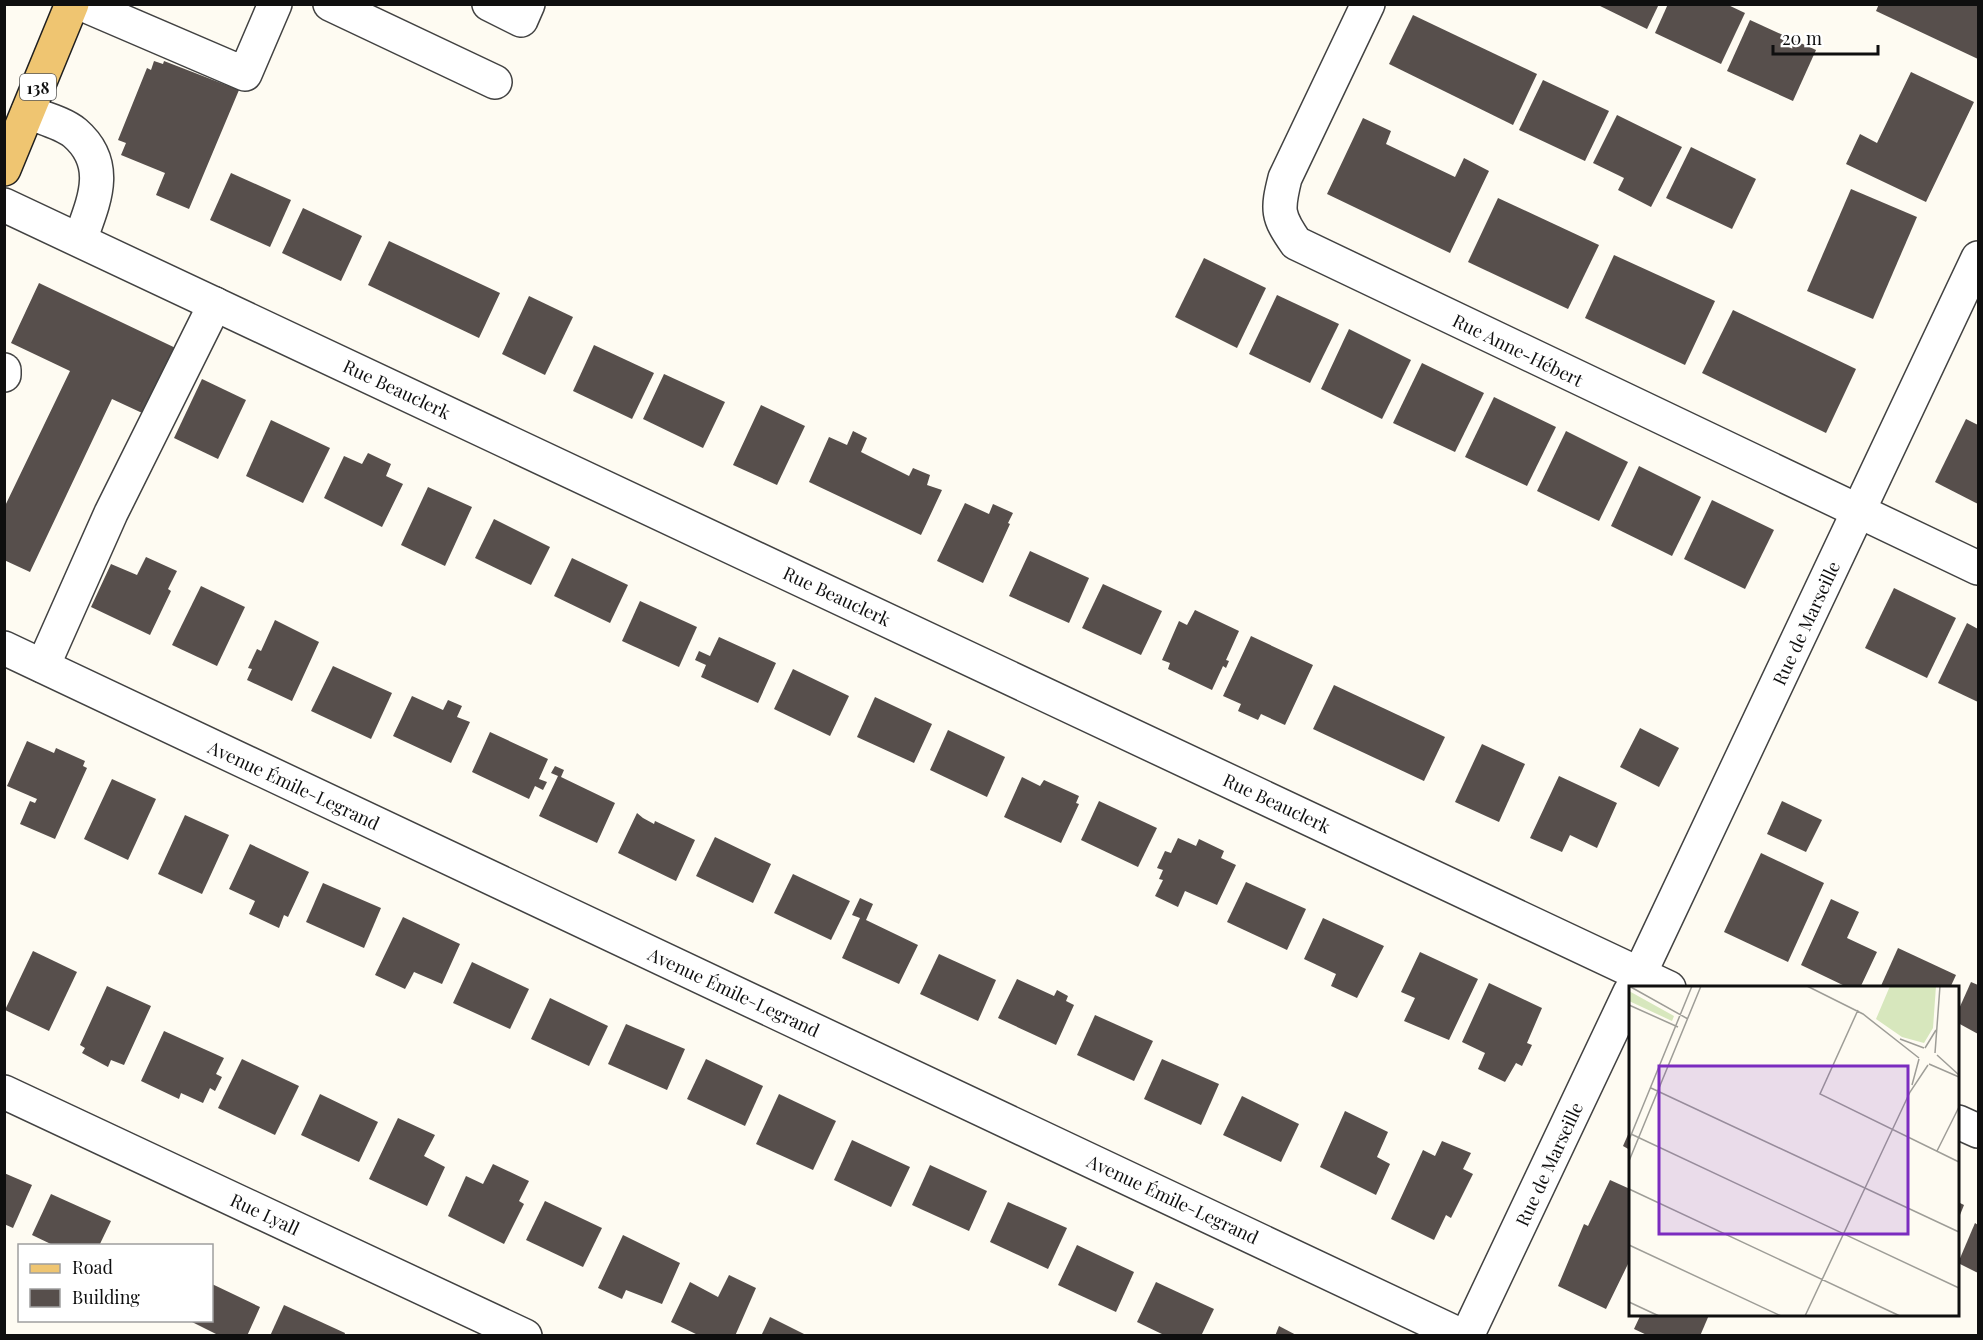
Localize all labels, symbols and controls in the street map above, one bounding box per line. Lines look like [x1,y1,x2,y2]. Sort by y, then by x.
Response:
scale bar [1773,18,1878,56]
text: 20 m [1782,26,1822,50]
road number: 138 [20,74,56,100]
street label: Rue Anne-Hébert [1449,308,1588,392]
street label: Rue Beauclerk [339,354,455,424]
street label: Rue de Marseille [1767,557,1845,689]
street label: Rue Beauclerk [779,561,895,631]
street label: Avenue Émile-Legrand [203,734,384,836]
street label: Rue Beauclerk [1219,768,1335,838]
street label: Avenue Émile-Legrand [643,941,824,1043]
inset map [1629,986,1959,1316]
street label: Rue de Marseille [1510,1098,1588,1230]
street label: Avenue Émile-Legrand [1082,1148,1263,1250]
street label: Rue Lyall [227,1188,303,1240]
legend [18,1244,213,1322]
text: Road [72,1255,113,1279]
text: Building [72,1285,140,1309]

